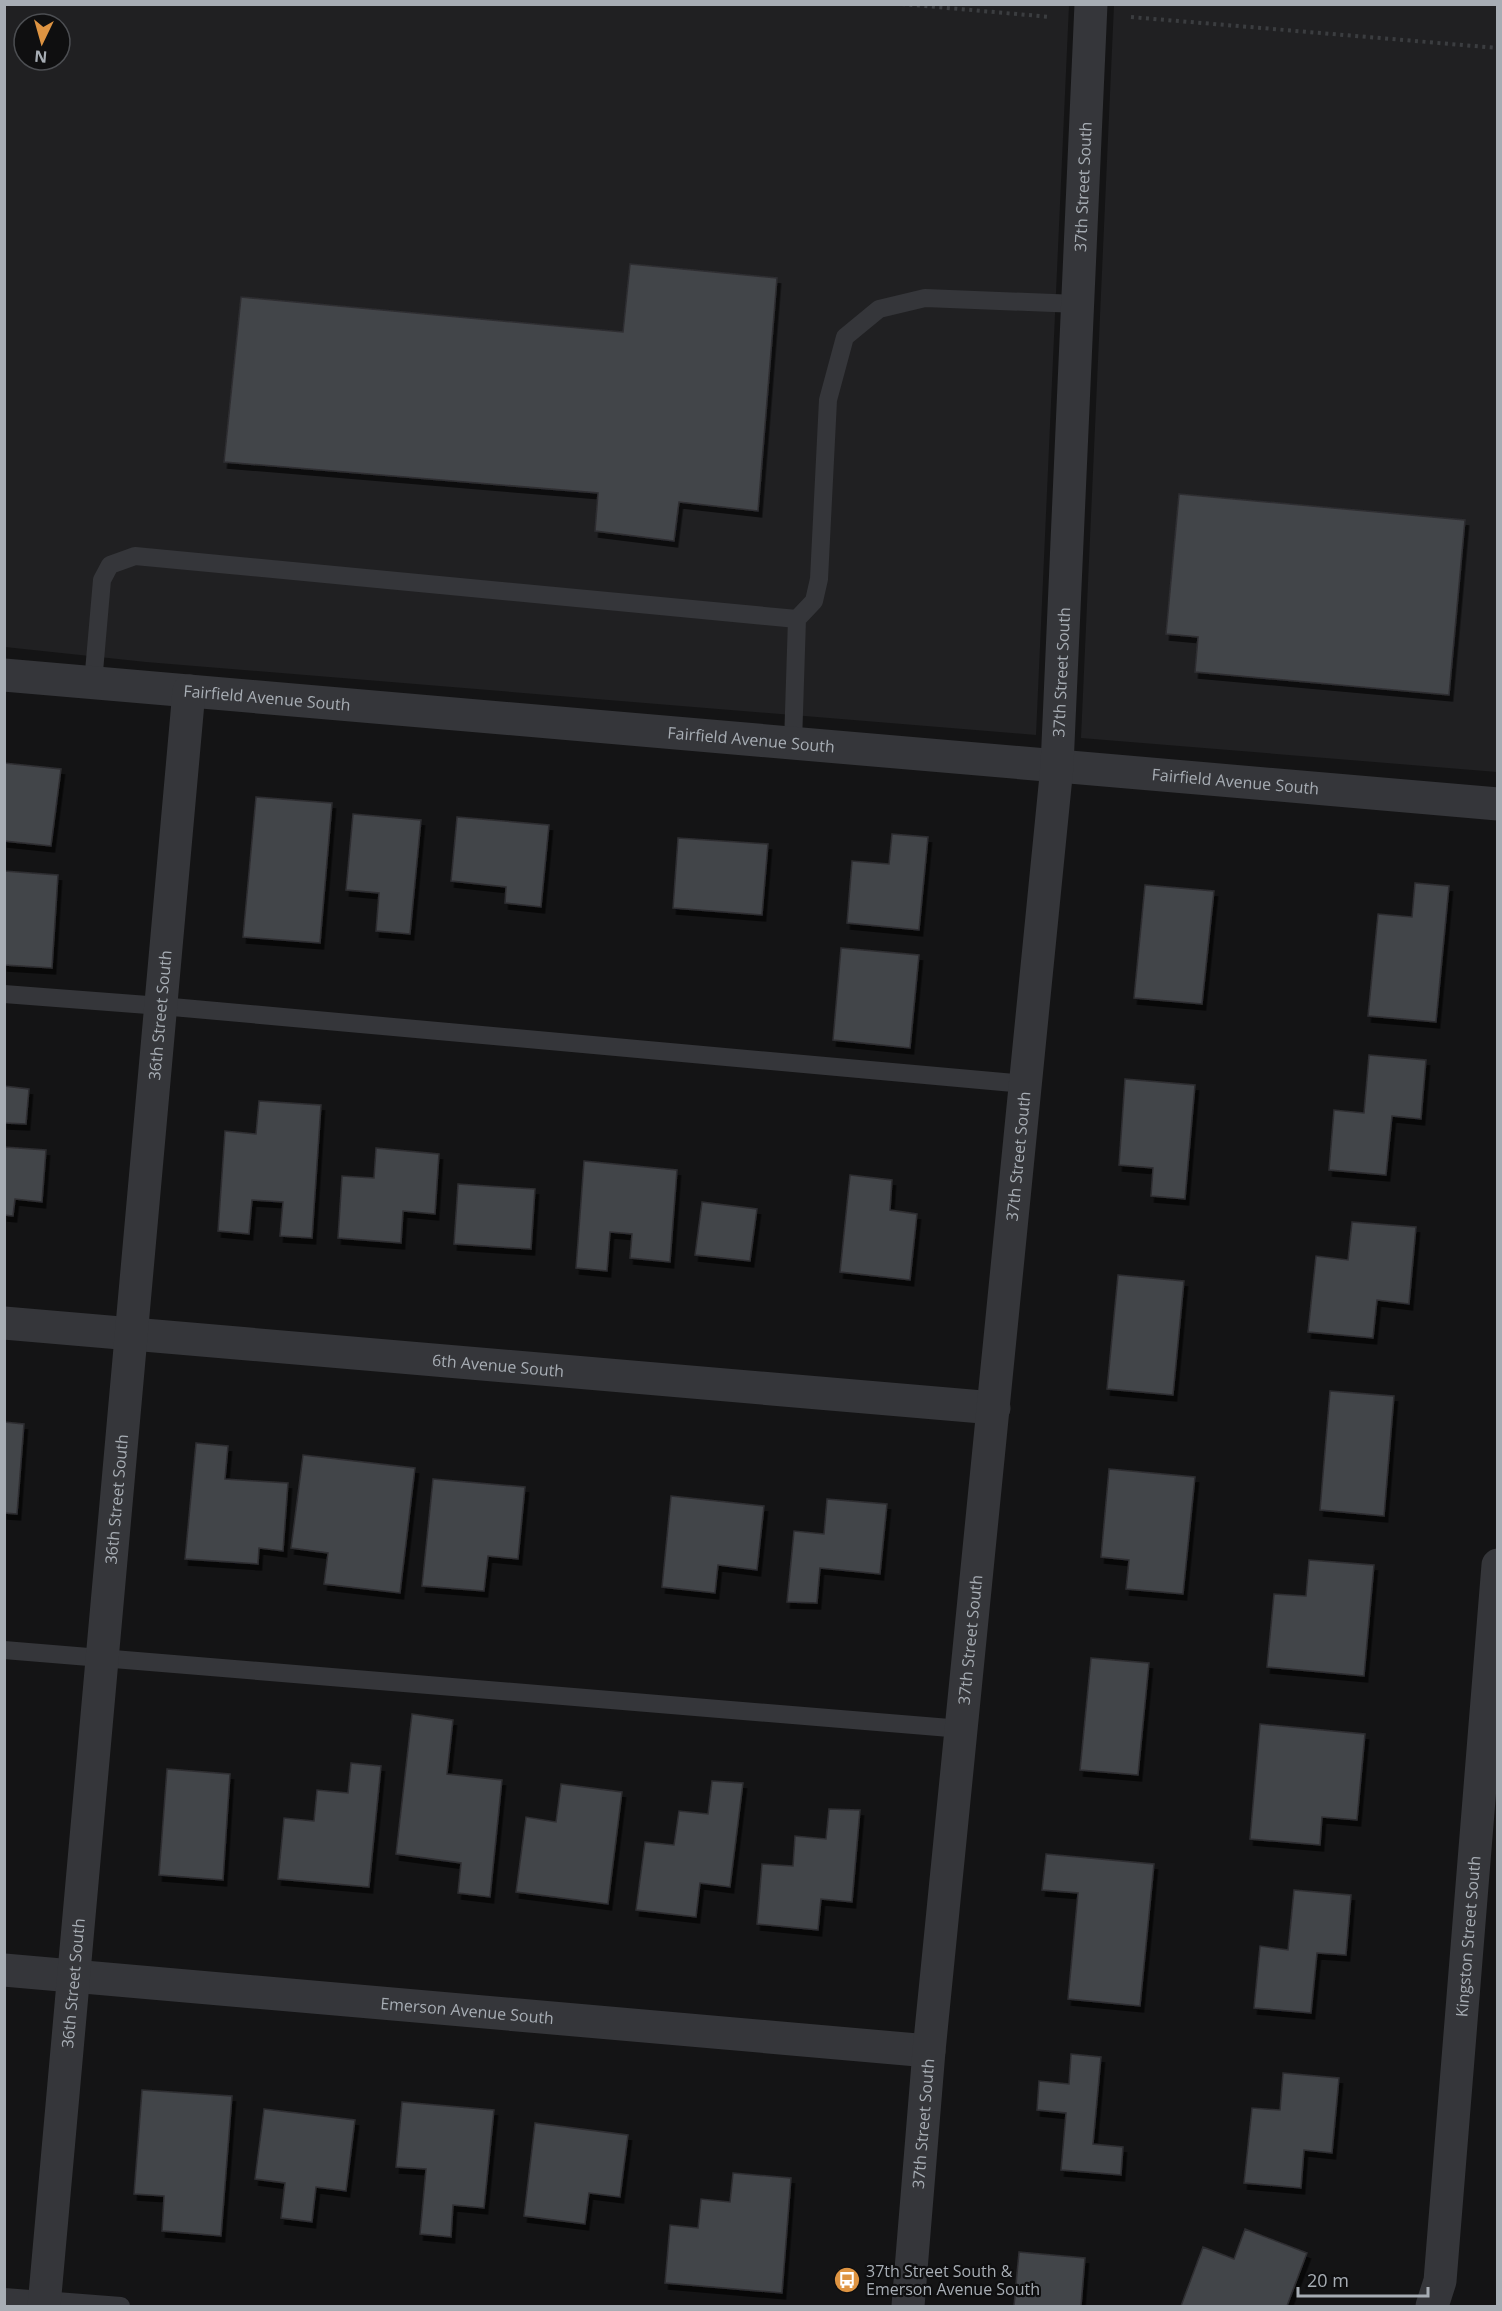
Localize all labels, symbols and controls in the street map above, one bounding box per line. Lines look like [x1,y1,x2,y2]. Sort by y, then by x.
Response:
north arrow [12,12,72,72]
text: N [33,45,48,68]
street label: 37th Street South [1069,121,1097,253]
street label: 37th Street South [1047,607,1075,738]
street label: Fairfield Avenue South [183,680,352,716]
street label: Fairfield Avenue South [667,721,836,758]
street label: Fairfield Avenue South [1151,763,1320,800]
street label: 36th Street South [143,949,177,1081]
street label: 37th Street South [1001,1090,1036,1222]
street label: 6th Avenue South [431,1349,565,1382]
street label: 36th Street South [100,1433,133,1565]
street label: 37th Street South [953,1574,987,1706]
street label: Kingston Street South [1450,1855,1485,2018]
street label: 36th Street South [56,1917,90,2049]
street label: Emerson Avenue South [380,1992,555,2029]
street label: 37th Street South [907,2058,939,2190]
place label: 37th Street South & Emerson Avenue South [866,2260,1040,2300]
scale bar [1298,2260,1428,2298]
bus stop icon: 37th Street South & Emerson Avenue South [832,2265,862,2295]
text: 20 m [1307,2268,1349,2292]

